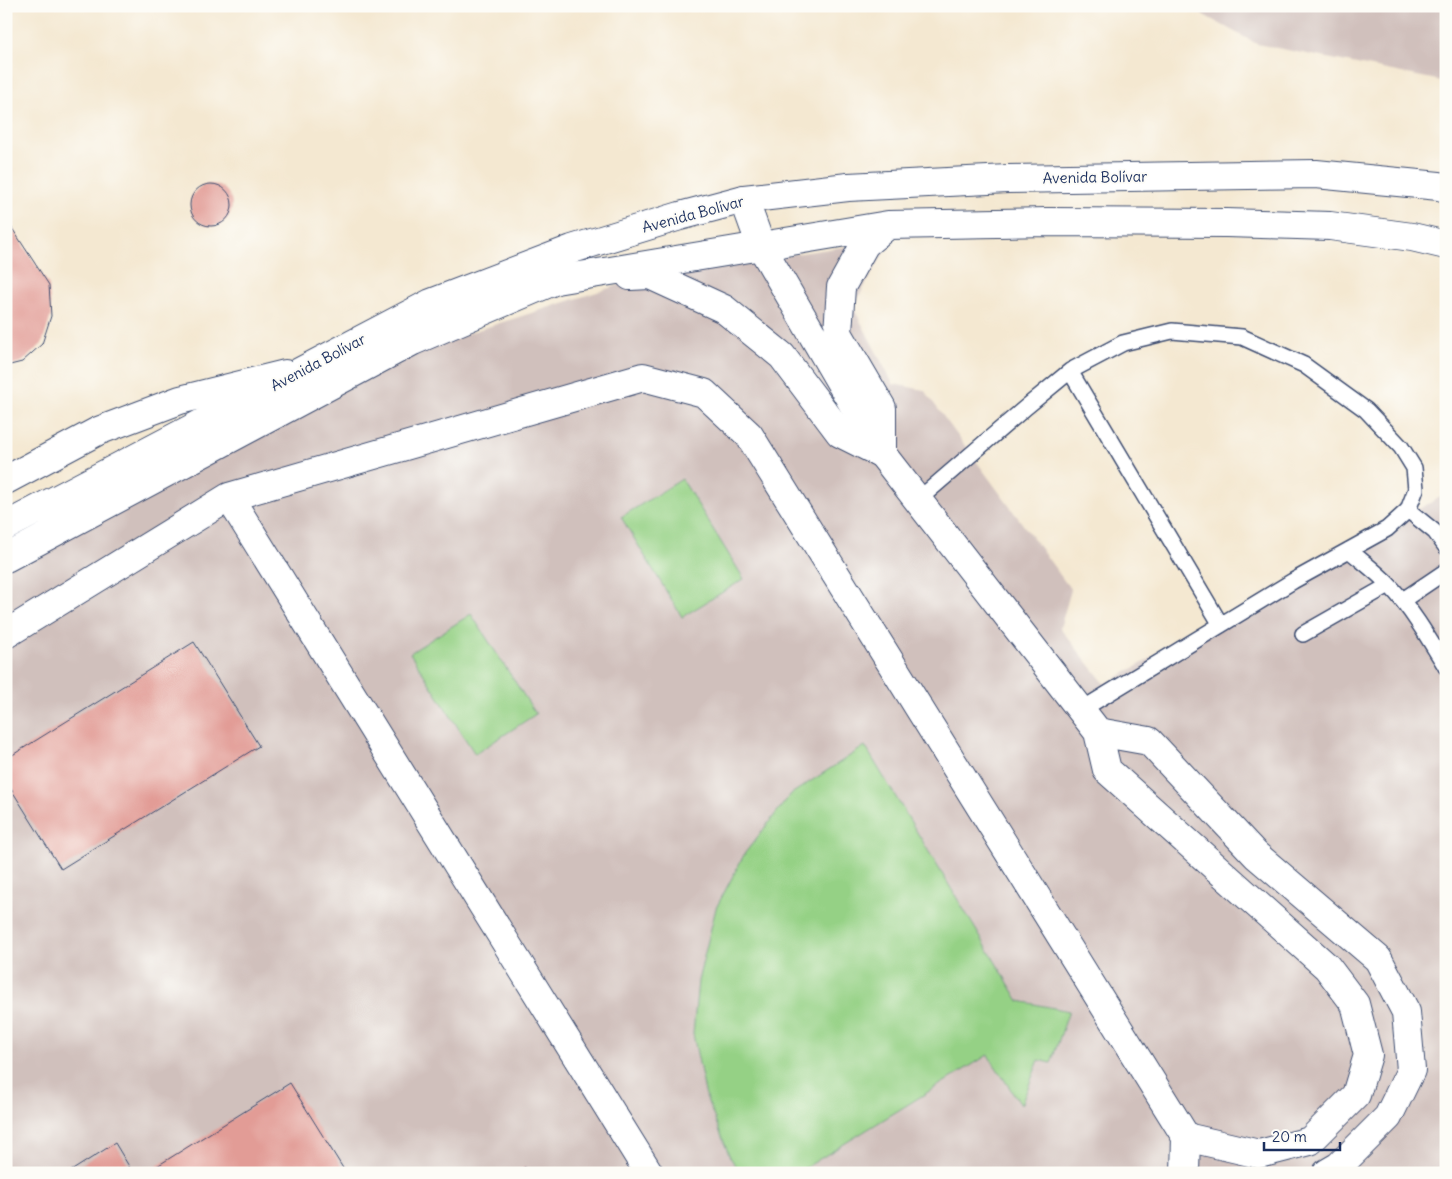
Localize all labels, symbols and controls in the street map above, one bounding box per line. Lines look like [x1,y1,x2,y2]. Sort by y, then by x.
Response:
street label: Avenida Bolívar [1042,167,1148,187]
street label: Avenida Bolívar [640,191,746,237]
street label: Avenida Bolívar [267,329,369,395]
scale bar [1264,1119,1341,1151]
text: 20 m [1272,1127,1307,1146]

